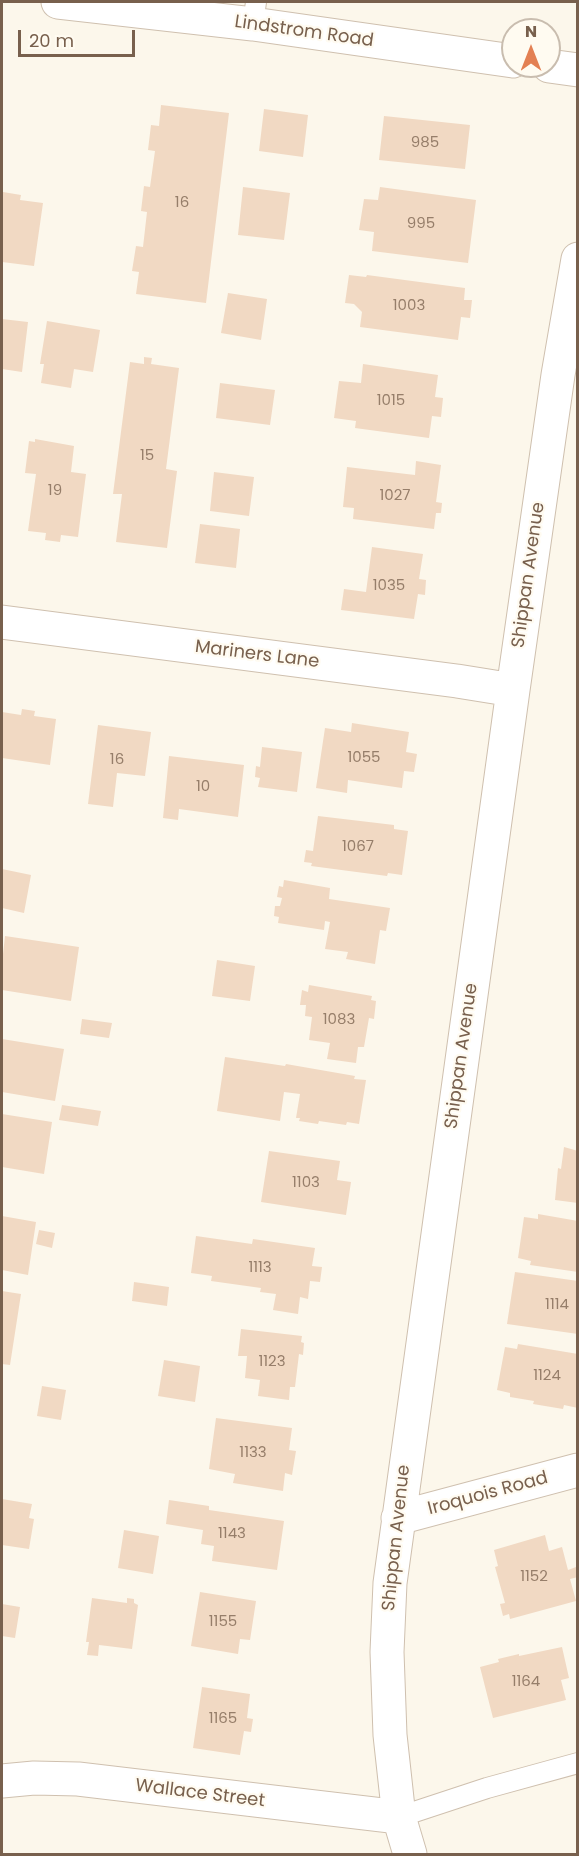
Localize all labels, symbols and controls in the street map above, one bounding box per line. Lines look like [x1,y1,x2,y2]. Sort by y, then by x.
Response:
street label: Lindstrom Road [233,12,375,52]
scale bar [21,18,138,56]
north arrow [501,18,561,78]
text: N [525,20,537,43]
text: 20 m [29,28,74,53]
house number: 985 [411,134,439,152]
house number: 16 [175,194,189,212]
house number: 995 [407,215,435,233]
house number: 1003 [393,297,425,315]
house number: 1015 [377,392,405,410]
house number: 15 [140,447,154,465]
house number: 19 [48,482,62,500]
house number: 1027 [379,487,411,505]
street label: Shippan Avenue [508,501,550,649]
house number: 1035 [373,577,405,595]
street label: Mariners Lane [194,637,320,673]
house number: 1055 [347,749,381,767]
house number: 16 [110,751,124,769]
house number: 10 [196,778,210,796]
house number: 1067 [342,838,374,856]
street label: Shippan Avenue [441,982,483,1130]
house number: 1083 [323,1011,355,1029]
house number: 1103 [292,1174,320,1192]
house number: 1113 [248,1259,272,1277]
house number: 1114 [545,1296,569,1314]
house number: 1123 [258,1353,286,1371]
house number: 1124 [533,1367,561,1385]
house number: 1133 [239,1444,267,1462]
street label: Shippan Avenue [379,1464,415,1612]
street label: Iroquois Road [426,1468,550,1520]
house number: 1143 [218,1525,246,1543]
house number: 1152 [520,1568,548,1586]
house number: 1155 [209,1613,237,1631]
house number: 1164 [512,1673,540,1691]
house number: 1165 [209,1710,237,1728]
street label: Wallace Street [134,1775,266,1813]

